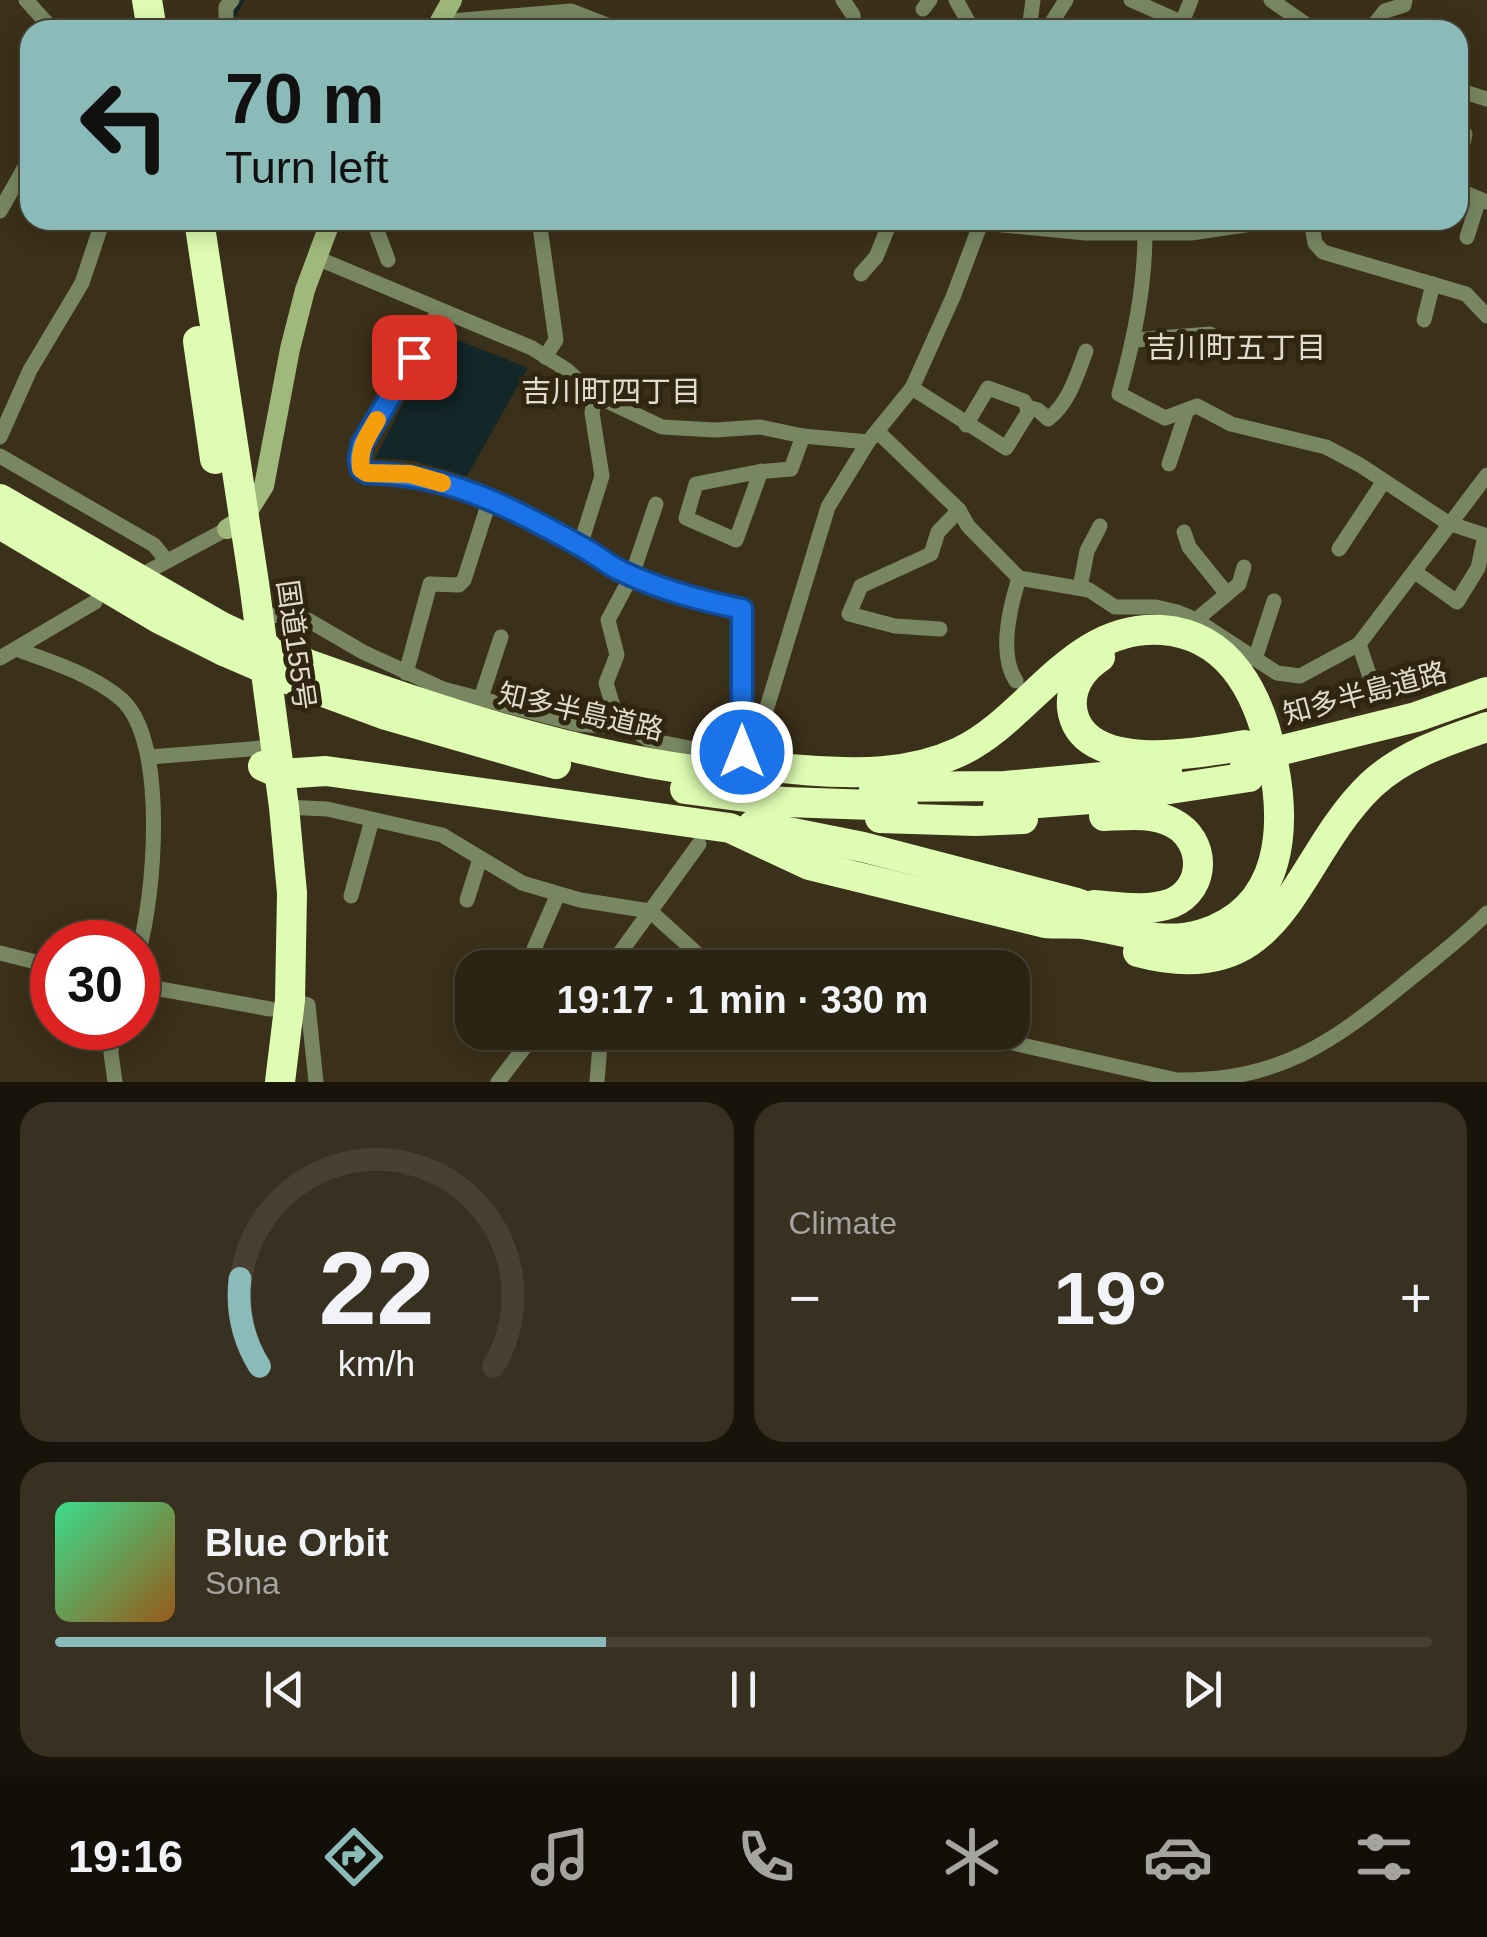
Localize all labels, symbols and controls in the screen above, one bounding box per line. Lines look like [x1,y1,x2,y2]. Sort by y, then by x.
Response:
icon: left [60,60,190,190]
text: 70 m [225,60,385,138]
text: Turn left [225,142,388,193]
pin [372,315,457,400]
icon: arrive [387,330,442,385]
district label: 吉川町五丁目 [1146,331,1326,364]
district label: 吉川町四丁目 [521,375,701,408]
street label: 国道155号 [272,578,320,712]
street label: 知多半島道路 [1280,656,1450,730]
street label: 知多半島道路 [496,678,666,746]
position arrow [690,700,794,804]
speed limit sign: 30 [30,920,160,1050]
text: 19:17 · 1 min · 330 m [557,979,928,1021]
text: Climate [789,1205,897,1241]
text: 22 [319,1230,435,1346]
text: 19° [1054,1256,1167,1340]
text: − [789,1267,821,1329]
text: + [1400,1267,1432,1329]
text: km/h [338,1344,415,1384]
text: Blue Orbit [205,1522,389,1564]
text: Sona [205,1565,280,1601]
icon: previous [257,1662,312,1717]
icon: pause [716,1662,771,1717]
icon: next [1175,1662,1230,1717]
icon: directions [319,1822,389,1892]
icon: music [525,1822,595,1892]
icon: phone [731,1822,801,1892]
icon: climate [937,1822,1007,1892]
icon: car [1143,1822,1213,1892]
icon: filters [1349,1822,1419,1892]
text: 19:16 [68,1831,183,1882]

